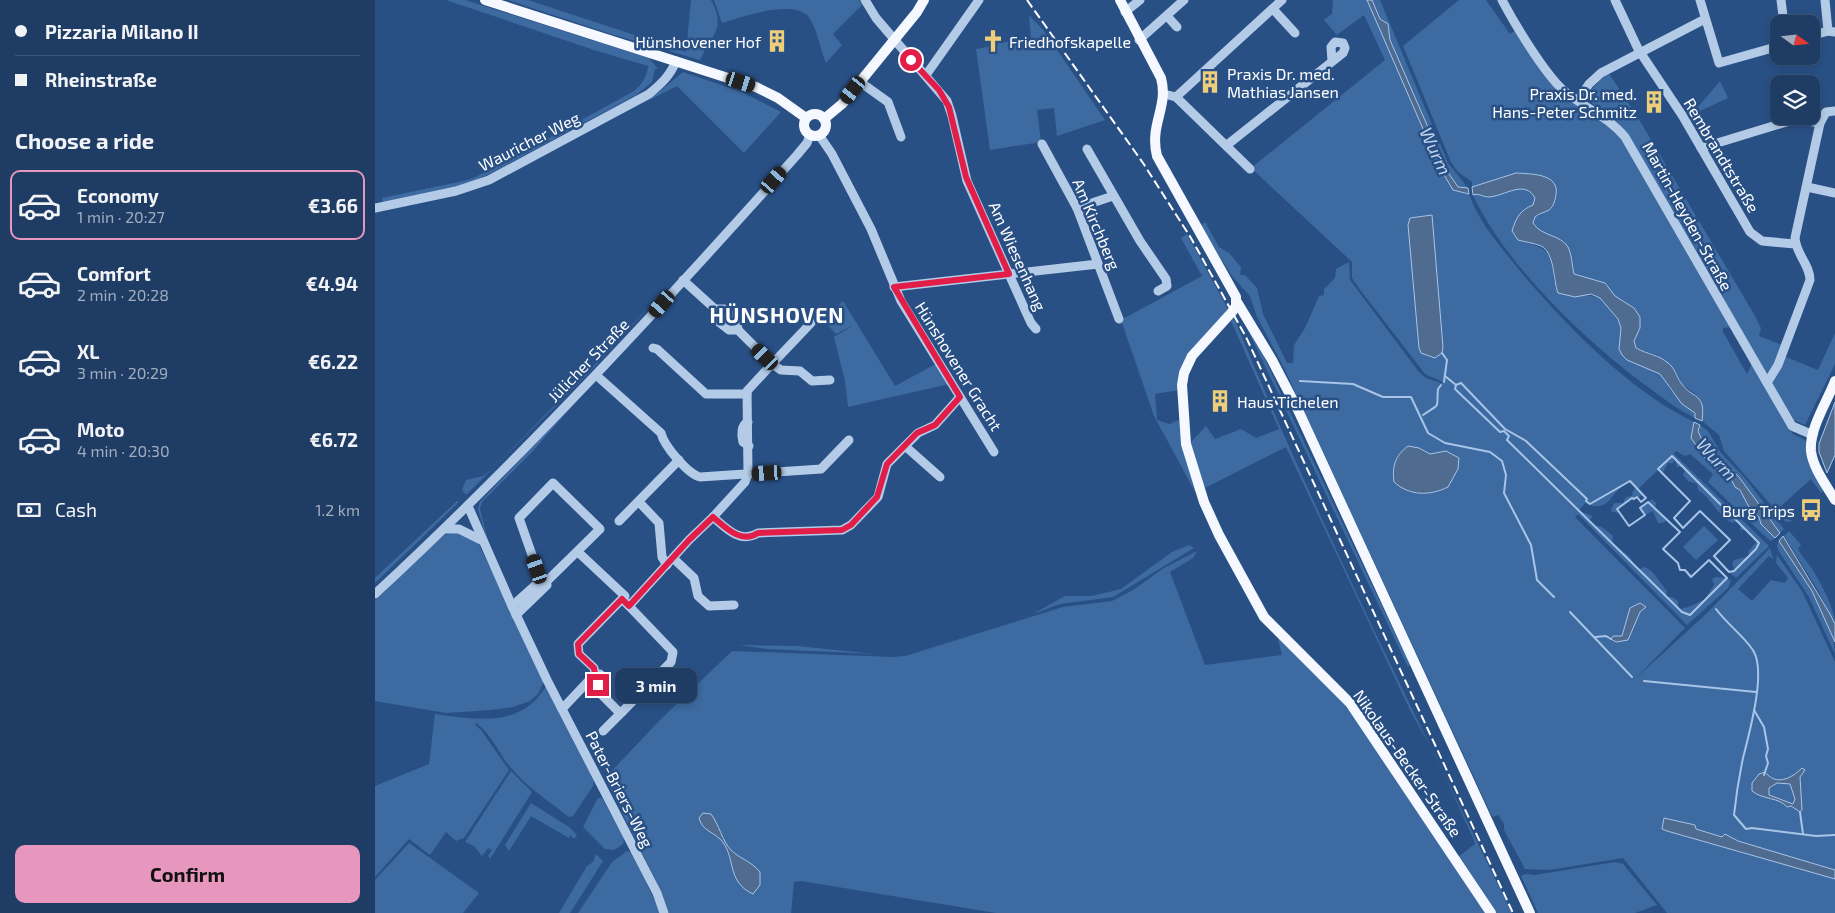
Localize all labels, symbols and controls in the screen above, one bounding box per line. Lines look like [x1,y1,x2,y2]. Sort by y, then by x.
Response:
north arrow [1770,15,1820,65]
map controls [1770,15,1820,125]
text: Pizzaria Milano II [45,20,199,43]
building icon: Hünshovener Hof [764,28,790,54]
church icon: Friedhofskapelle [980,28,1006,54]
place label: Hünshovener Hof [635,32,762,51]
place label: Friedhofskapelle [1009,32,1131,51]
route start [900,49,922,71]
place label: Praxis Dr. med. Mathias Jansen [1227,64,1339,101]
text: Rheinstraße [45,68,157,91]
building icon: Praxis Dr. med. Mathias Jansen [1197,69,1223,95]
car [724,70,757,94]
car [837,74,868,106]
button: layers [1770,75,1820,125]
place label: Praxis Dr. med. Hans-Peter Schmitz [1492,84,1637,121]
building icon: Praxis Dr. med. Hans-Peter Schmitz [1641,89,1667,115]
street label: Rembrandtstraße [1680,94,1764,216]
street label: Wauricher Weg [475,107,583,175]
water label: Wurm [1415,124,1457,178]
text: Choose a ride [15,127,154,153]
street label: Martin-Heyden-Straße [1639,138,1737,294]
car [758,164,789,196]
street label: Am Kirchberg [1069,176,1125,273]
icon: car [17,183,62,228]
text: Economy [77,184,159,207]
text: €3.66 [308,194,358,217]
street label: Am Wiesenhang [985,199,1051,314]
text: 1 min · 20:27 [77,207,165,226]
icon: car [17,261,62,306]
text: Comfort [77,262,151,285]
text: €4.94 [306,272,358,295]
text: 2 min · 20:28 [77,285,169,304]
car [646,288,677,320]
street label: Hünshovener Gracht [912,298,1006,434]
district label: HÜNSHOVEN [710,302,844,327]
street label: Jülicher Straße [544,314,632,406]
icon: car [17,339,62,384]
text: XL [77,340,99,363]
car [749,341,781,373]
text: €6.22 [308,350,358,373]
text: 3 min · 20:29 [77,363,168,382]
building icon: Haus Tichelen [1207,388,1233,414]
place label: Haus Tichelen [1237,392,1339,411]
icon: car [17,417,62,462]
text: Moto [77,418,125,441]
text: €6.72 [310,428,358,451]
water label: Wurm [1692,433,1742,485]
text: 4 min · 20:30 [77,441,170,460]
car [751,465,782,481]
icon: cash [15,496,43,524]
bus stop icon: Burg Trips [1798,497,1824,523]
text: Cash [55,498,97,521]
text: 1.2 km [315,500,360,519]
place label: Burg Trips [1722,501,1795,520]
car [525,552,548,586]
callout: 3 min [615,668,698,702]
route end [587,674,609,696]
text: 3 min [636,676,676,695]
street label: Nikolaus-Becker-Straße [1350,686,1466,840]
street label: Pater-Briers-Weg [582,727,658,851]
button: Confirm [15,845,360,903]

